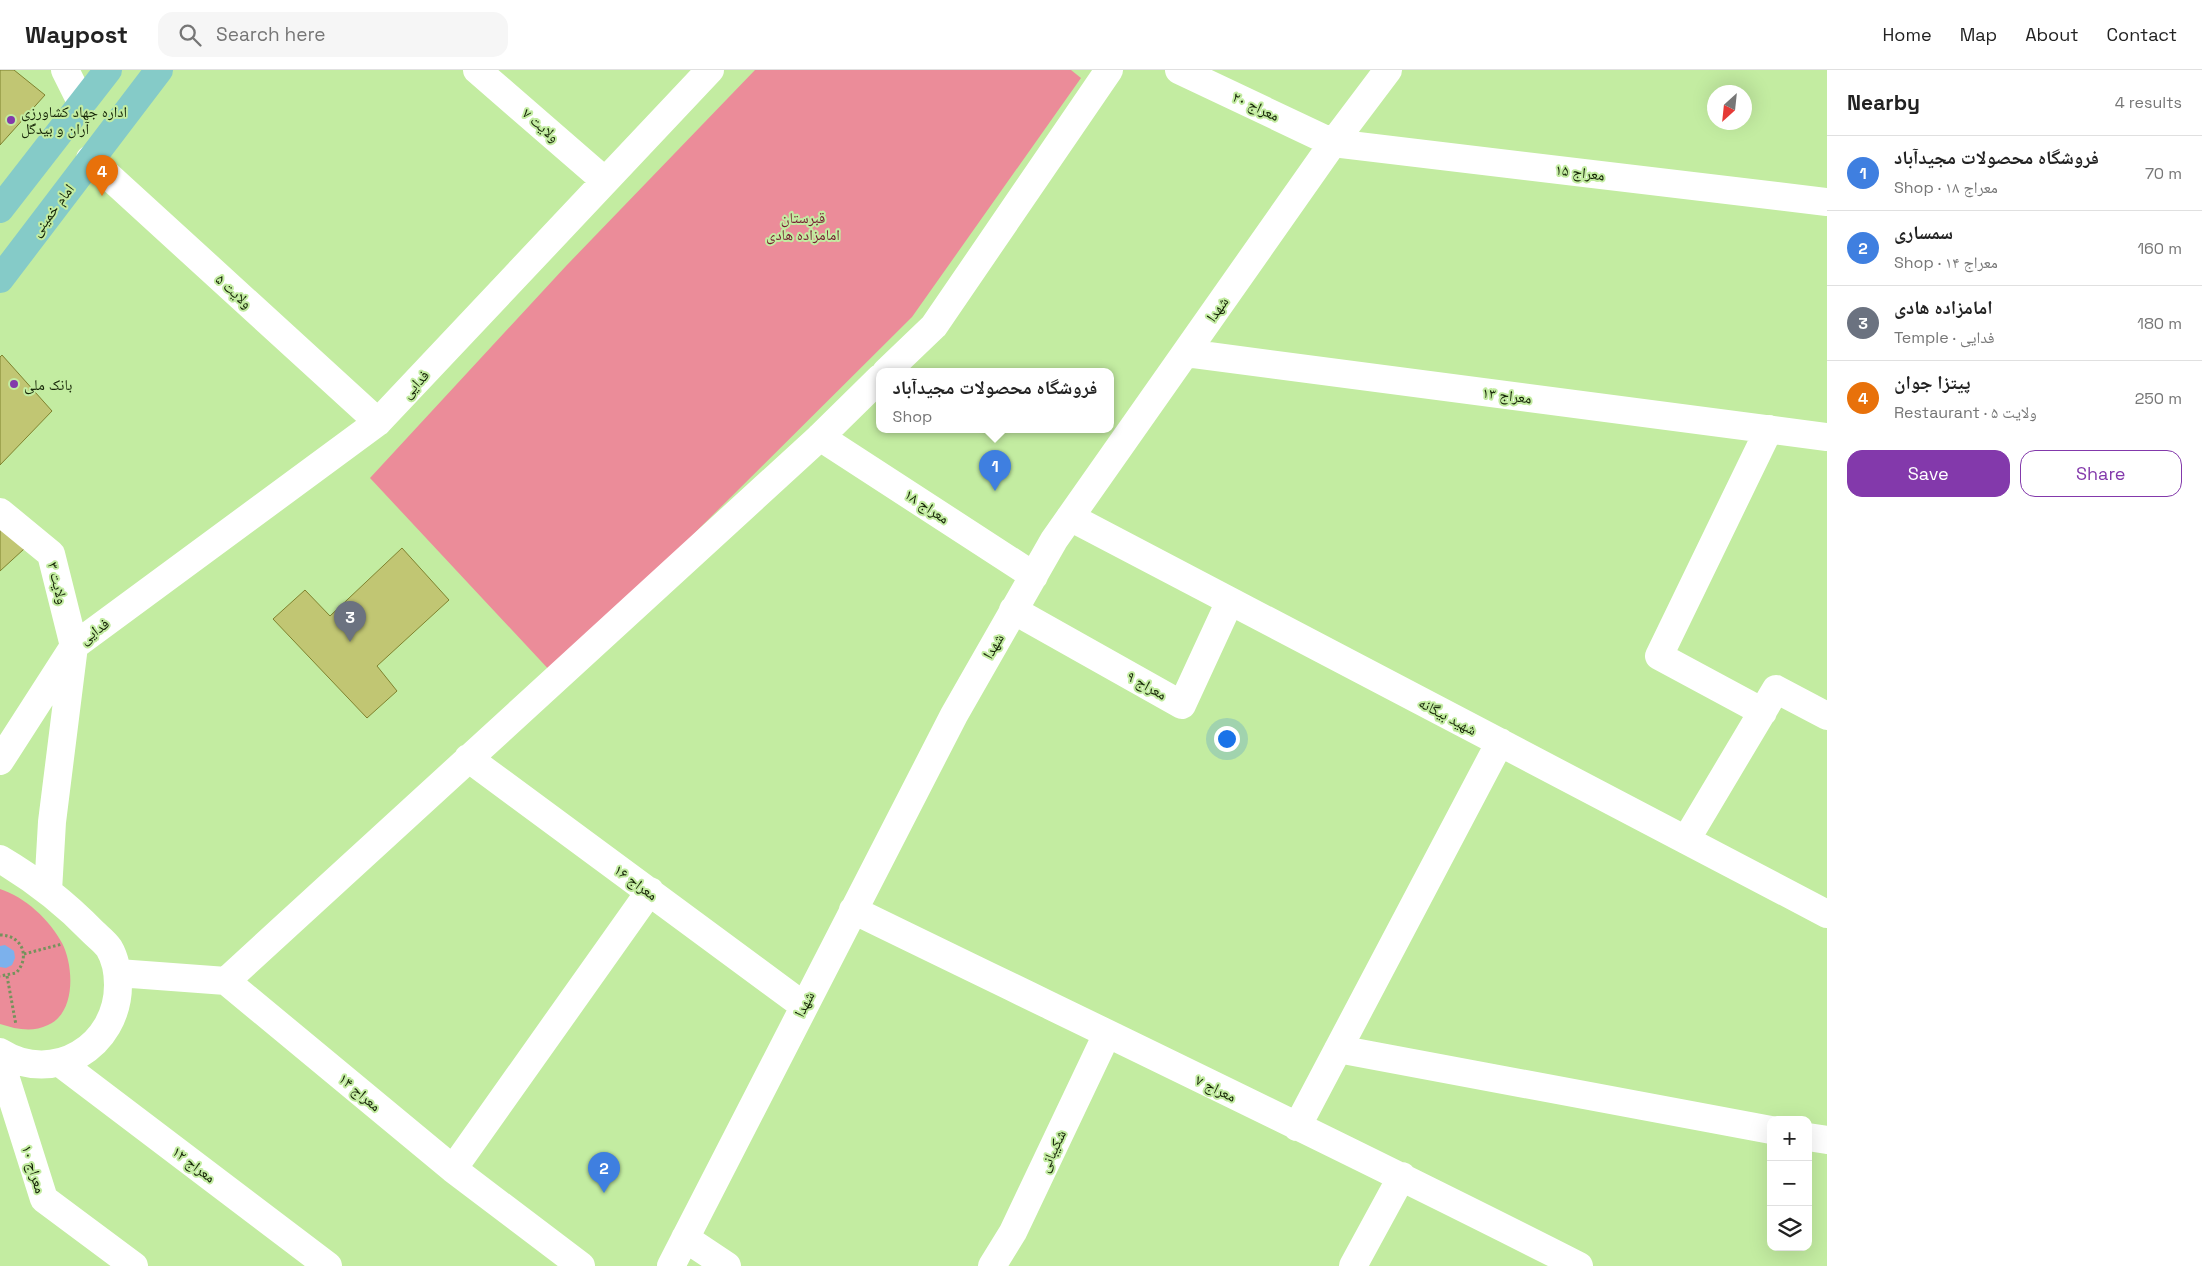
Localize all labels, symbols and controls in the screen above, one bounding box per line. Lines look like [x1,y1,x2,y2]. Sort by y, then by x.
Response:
search box [158,12,508,57]
text: Waypost [25,19,128,50]
icon: search [176,21,204,49]
text: Search here [216,22,326,47]
text: Home [1883,23,1932,46]
text: Map [1960,23,1997,46]
text: About [2025,23,2079,46]
text: Contact [2107,23,2177,46]
north arrow [1707,85,1752,130]
street label: معراج ۲۰ [1229,87,1283,126]
text: Nearby [1847,89,1920,116]
text: 4 results [2115,92,2182,113]
place label: اداره جهاد کشاورزی آران و بیدگل [21,102,127,139]
street label: ولایت ۷ [519,104,563,146]
marker: اداره جهاد کشاورزی آران و بیدگل [5,114,17,126]
text: فروشگاه محصولات مجیدآباد [1894,145,2099,170]
pin: 4 [86,155,118,196]
street label: معراج ۱۵ [1554,160,1606,185]
text: 1 [1859,163,1867,184]
text: 70 m [2145,163,2182,184]
text: Shop · معراج ۱۸ [1894,177,1998,198]
street label: امام خمینی [26,180,79,241]
park label: قبرستان امامزاده هادی [766,208,840,245]
text: سمساری [1894,220,1953,245]
text: 2 [1858,238,1868,259]
text: 160 m [2137,238,2182,259]
text: Shop · معراج ۱۴ [1894,252,1998,273]
street label: ولایت ۵ [212,270,256,312]
street label: شهدا [1202,293,1232,325]
text: امامزاده هادی [1894,295,1993,320]
text: 3 [1858,313,1868,334]
text: 180 m [2137,313,2182,334]
text: Temple · فدایی [1894,327,1995,348]
street label: فدایی [397,366,434,403]
popup [876,368,1114,433]
text: پیتزا جوان [1894,370,1970,395]
place label: بانک ملی [24,375,72,395]
text: فروشگاه محصولات مجیدآباد [893,375,1097,400]
marker: بانک ملی [8,378,20,390]
street label: معراج ۱۳ [1481,383,1533,408]
text: 4 [1858,388,1868,409]
text: 250 m [2135,388,2182,409]
text: Restaurant · ولایت ۵ [1894,402,2037,423]
text: Shop [893,406,932,427]
pin: 1 [979,450,1011,491]
button: Save [1847,450,2010,497]
button: Share [2020,450,2182,497]
street label: معراج ۱۸ [900,485,953,528]
street label: ولایت ۳ [44,560,72,606]
pin: 3 [334,601,366,642]
street label: فدایی [75,614,113,649]
street label: شهدا [978,630,1008,662]
street label: معراج ۹ [1123,666,1170,705]
street label: شهید بیگانه [1416,693,1480,739]
your location [1214,726,1240,752]
street label: معراج ۱۶ [610,860,662,905]
street label: شهدا [790,988,818,1020]
street label: معراج ۱۴ [334,1069,385,1116]
street label: معراج ۷ [1192,1070,1240,1107]
map controls [1767,1116,1812,1251]
button: + [1767,1116,1812,1161]
street label: شکیبانی [1034,1127,1071,1176]
street label: معراج ۱۲ [168,1141,220,1187]
street label: معراج ۱۰ [17,1143,50,1196]
pin: 2 [588,1152,620,1193]
button: − [1767,1161,1812,1206]
button: layers [1767,1206,1812,1251]

